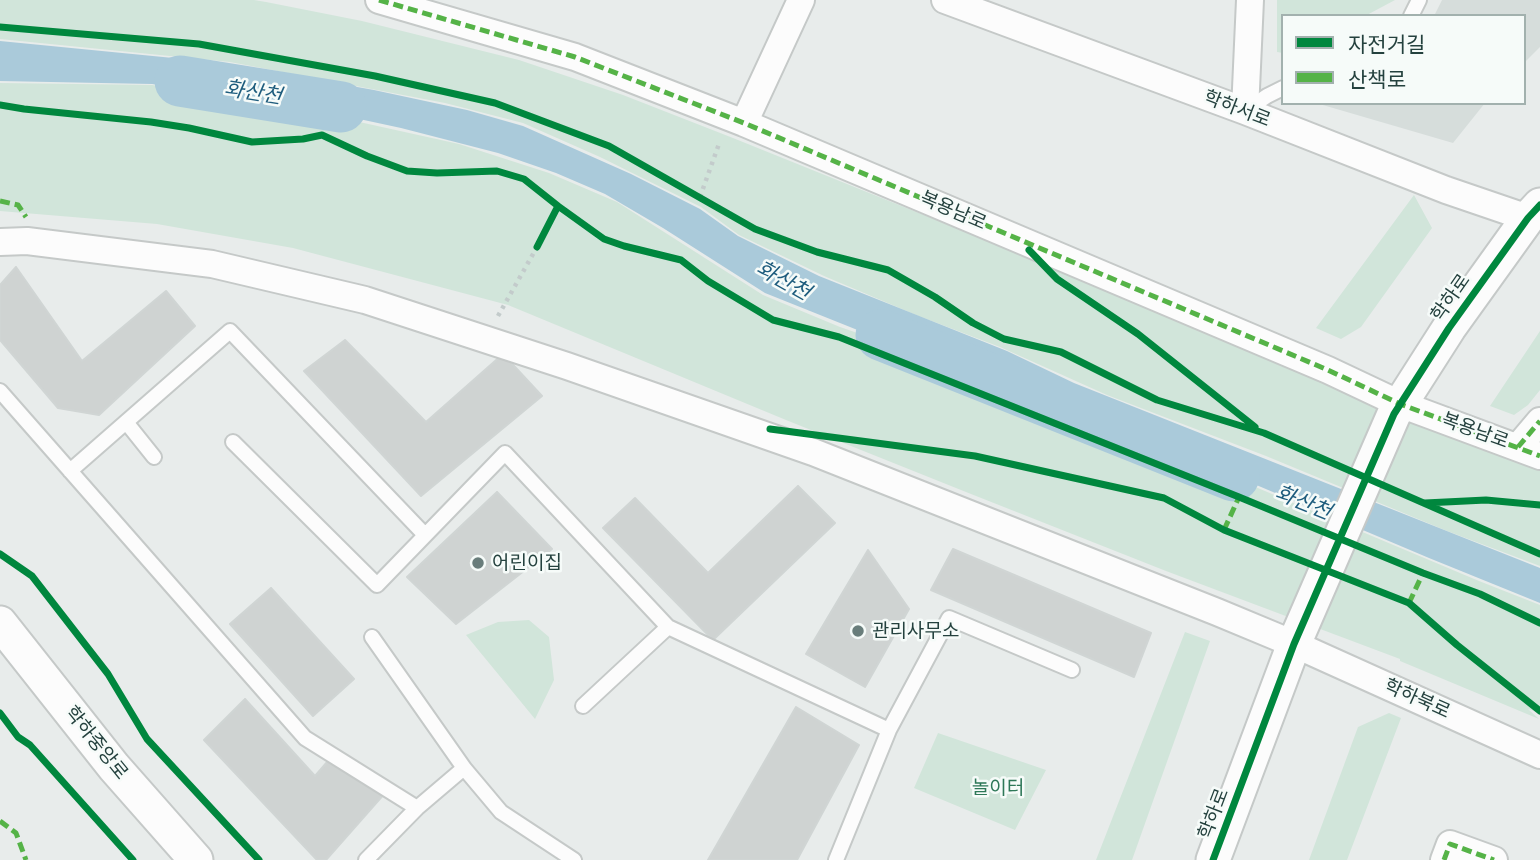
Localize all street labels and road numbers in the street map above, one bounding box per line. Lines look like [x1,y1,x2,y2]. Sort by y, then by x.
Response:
street label: 학하서로 [1200,86,1274,132]
street label: 복용남로 [916,187,990,235]
street label: 학하로 [1427,270,1475,326]
street label: 복용남로 [1438,408,1512,454]
street label: 학하북로 [1380,674,1454,724]
street label: 학하중앙로 [60,702,132,784]
street label: 학하로 [1194,785,1234,843]

